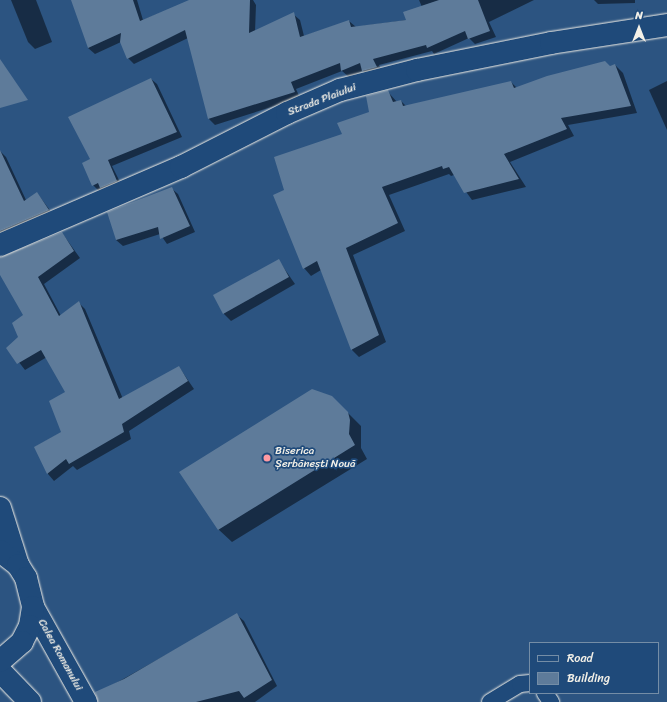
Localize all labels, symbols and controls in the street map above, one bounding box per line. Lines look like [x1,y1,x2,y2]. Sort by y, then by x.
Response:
text: N [635,6,643,25]
north arrow [619,8,659,48]
street label: Strada Plaiului [286,81,358,119]
place label: Biserica Șerbănești Nouă [275,445,355,471]
marker: Biserica Șerbănești Nouă [262,453,272,463]
street label: Calea Romanului [35,617,85,693]
legend [529,642,659,694]
text: Road [567,647,593,669]
text: Building [567,667,610,689]

